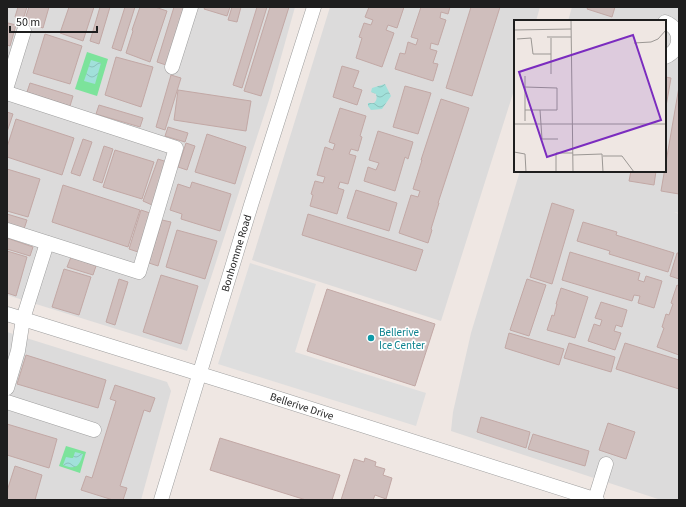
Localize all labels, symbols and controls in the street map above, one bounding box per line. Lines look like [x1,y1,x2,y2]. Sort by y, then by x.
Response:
scale bar [10,8,97,34]
text: 50 m [16,14,40,31]
inset map [514,20,666,172]
street label: Bonhomme Road [218,213,255,294]
place label: Bellerive Ice Center [379,325,425,353]
marker: Bellerive Ice Center [366,333,376,343]
street label: Bellerive Drive [268,389,336,424]

